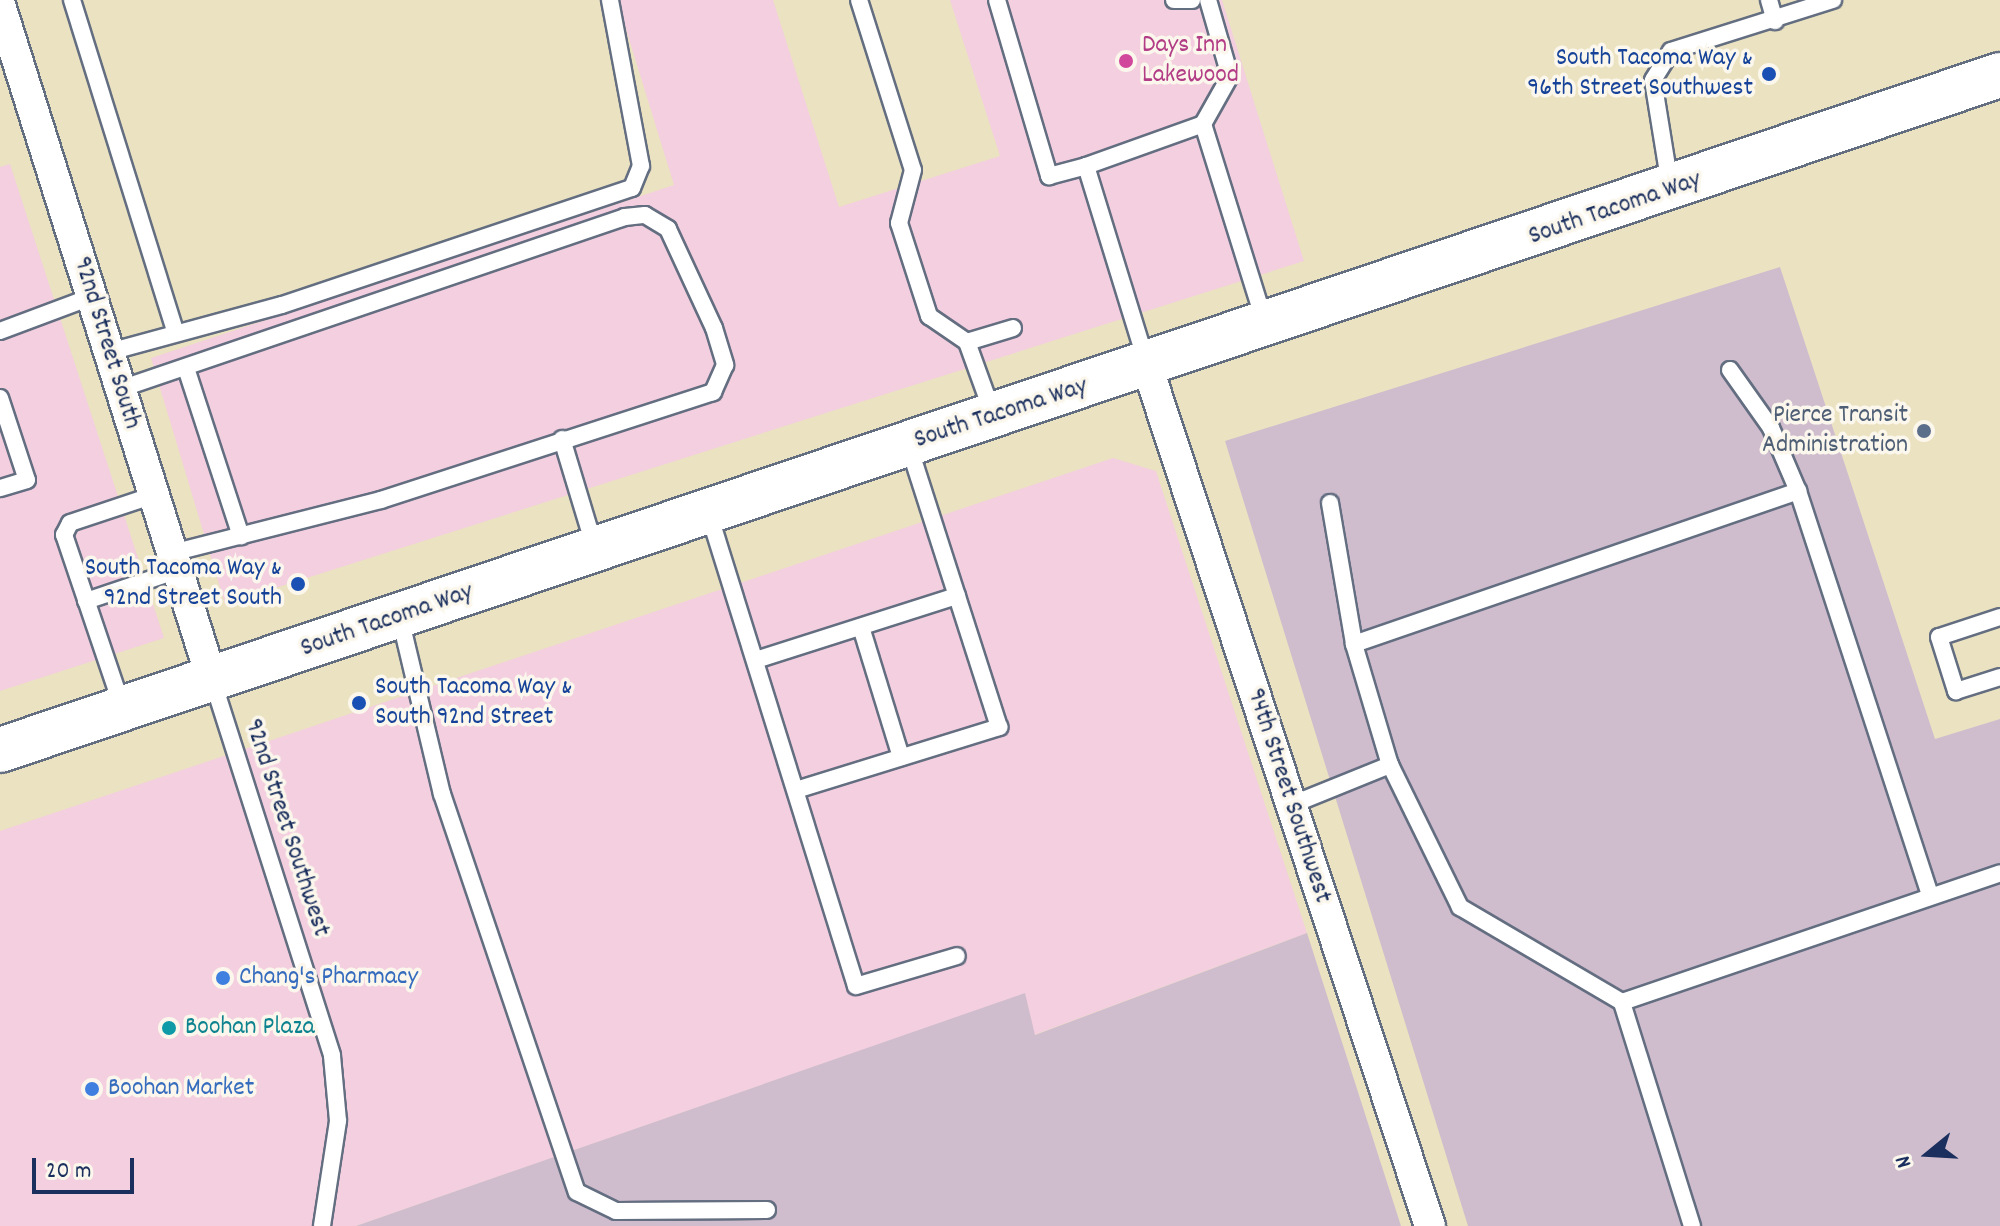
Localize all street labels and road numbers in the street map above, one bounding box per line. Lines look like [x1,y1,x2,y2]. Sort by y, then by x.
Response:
street label: South Tacoma Way [1525,165,1705,253]
street label: 92nd Street South [65,253,147,433]
street label: South Tacoma Way [911,371,1091,457]
street label: South Tacoma Way [297,577,477,665]
street label: 94th Street Southwest [1239,685,1337,907]
street label: 92nd Street Southwest [236,715,336,941]

